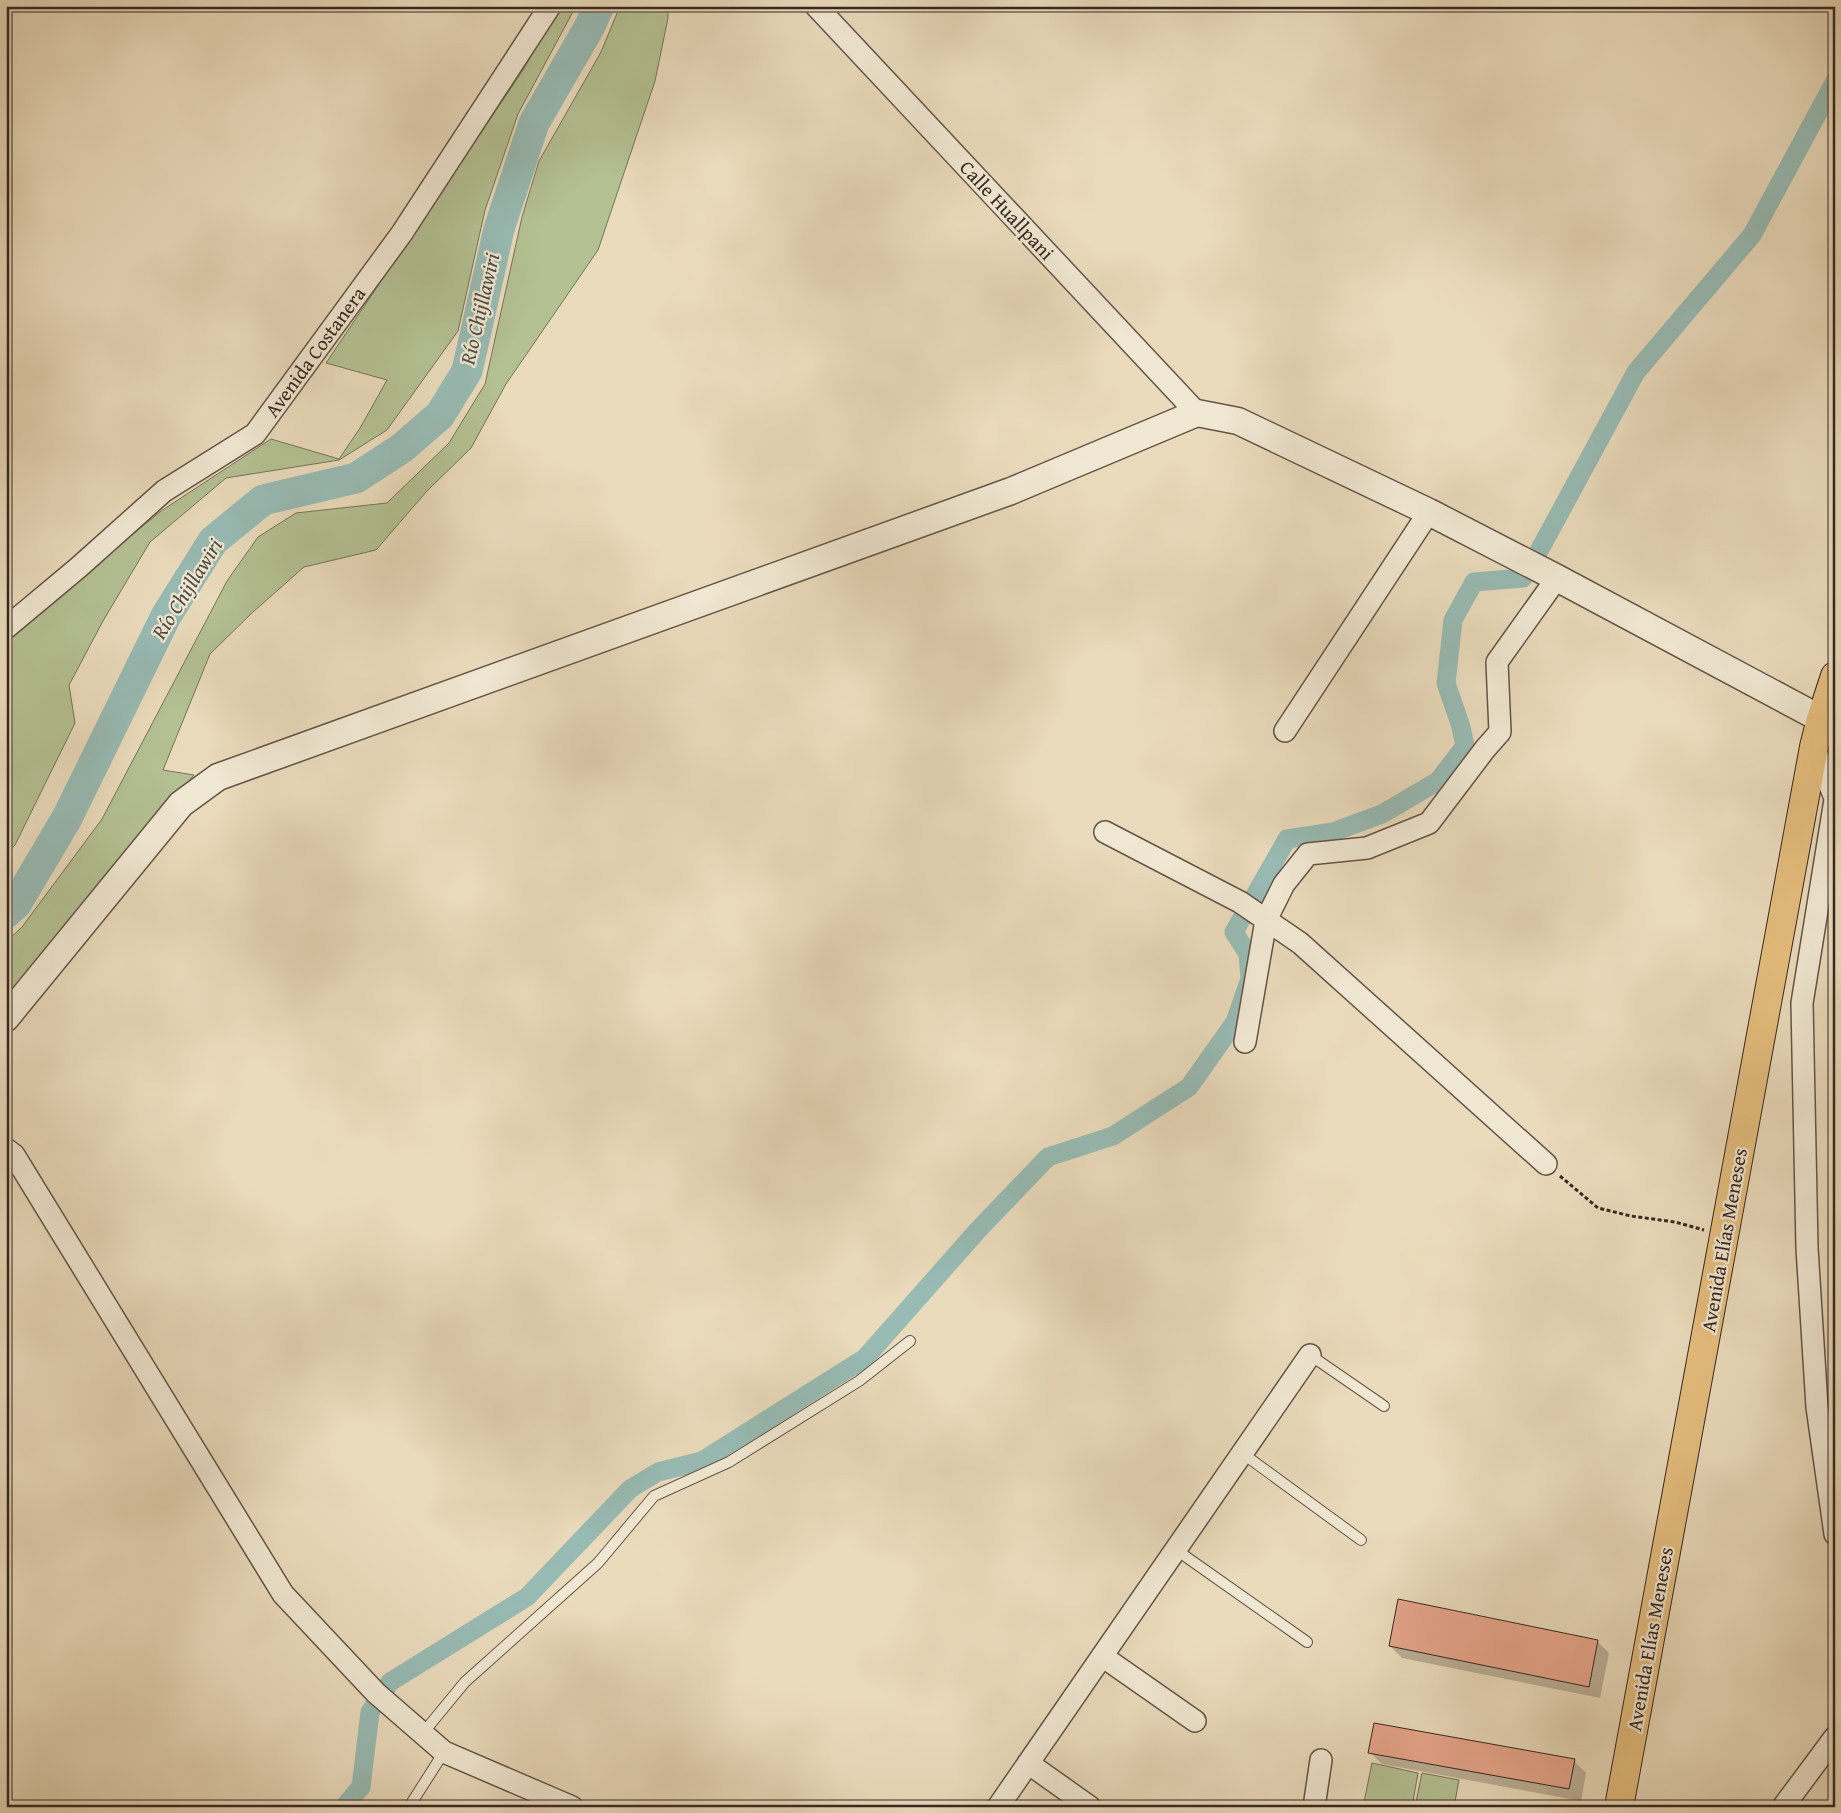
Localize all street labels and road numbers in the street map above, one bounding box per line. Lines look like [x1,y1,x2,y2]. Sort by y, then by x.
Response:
street label: Calle Huallpani [953,153,1062,266]
street label: Avenida Costanera [257,280,372,423]
street label: Avenida Elías Meneses [1693,1146,1754,1334]
street label: Avenida Elías Meneses [1619,1545,1680,1733]

